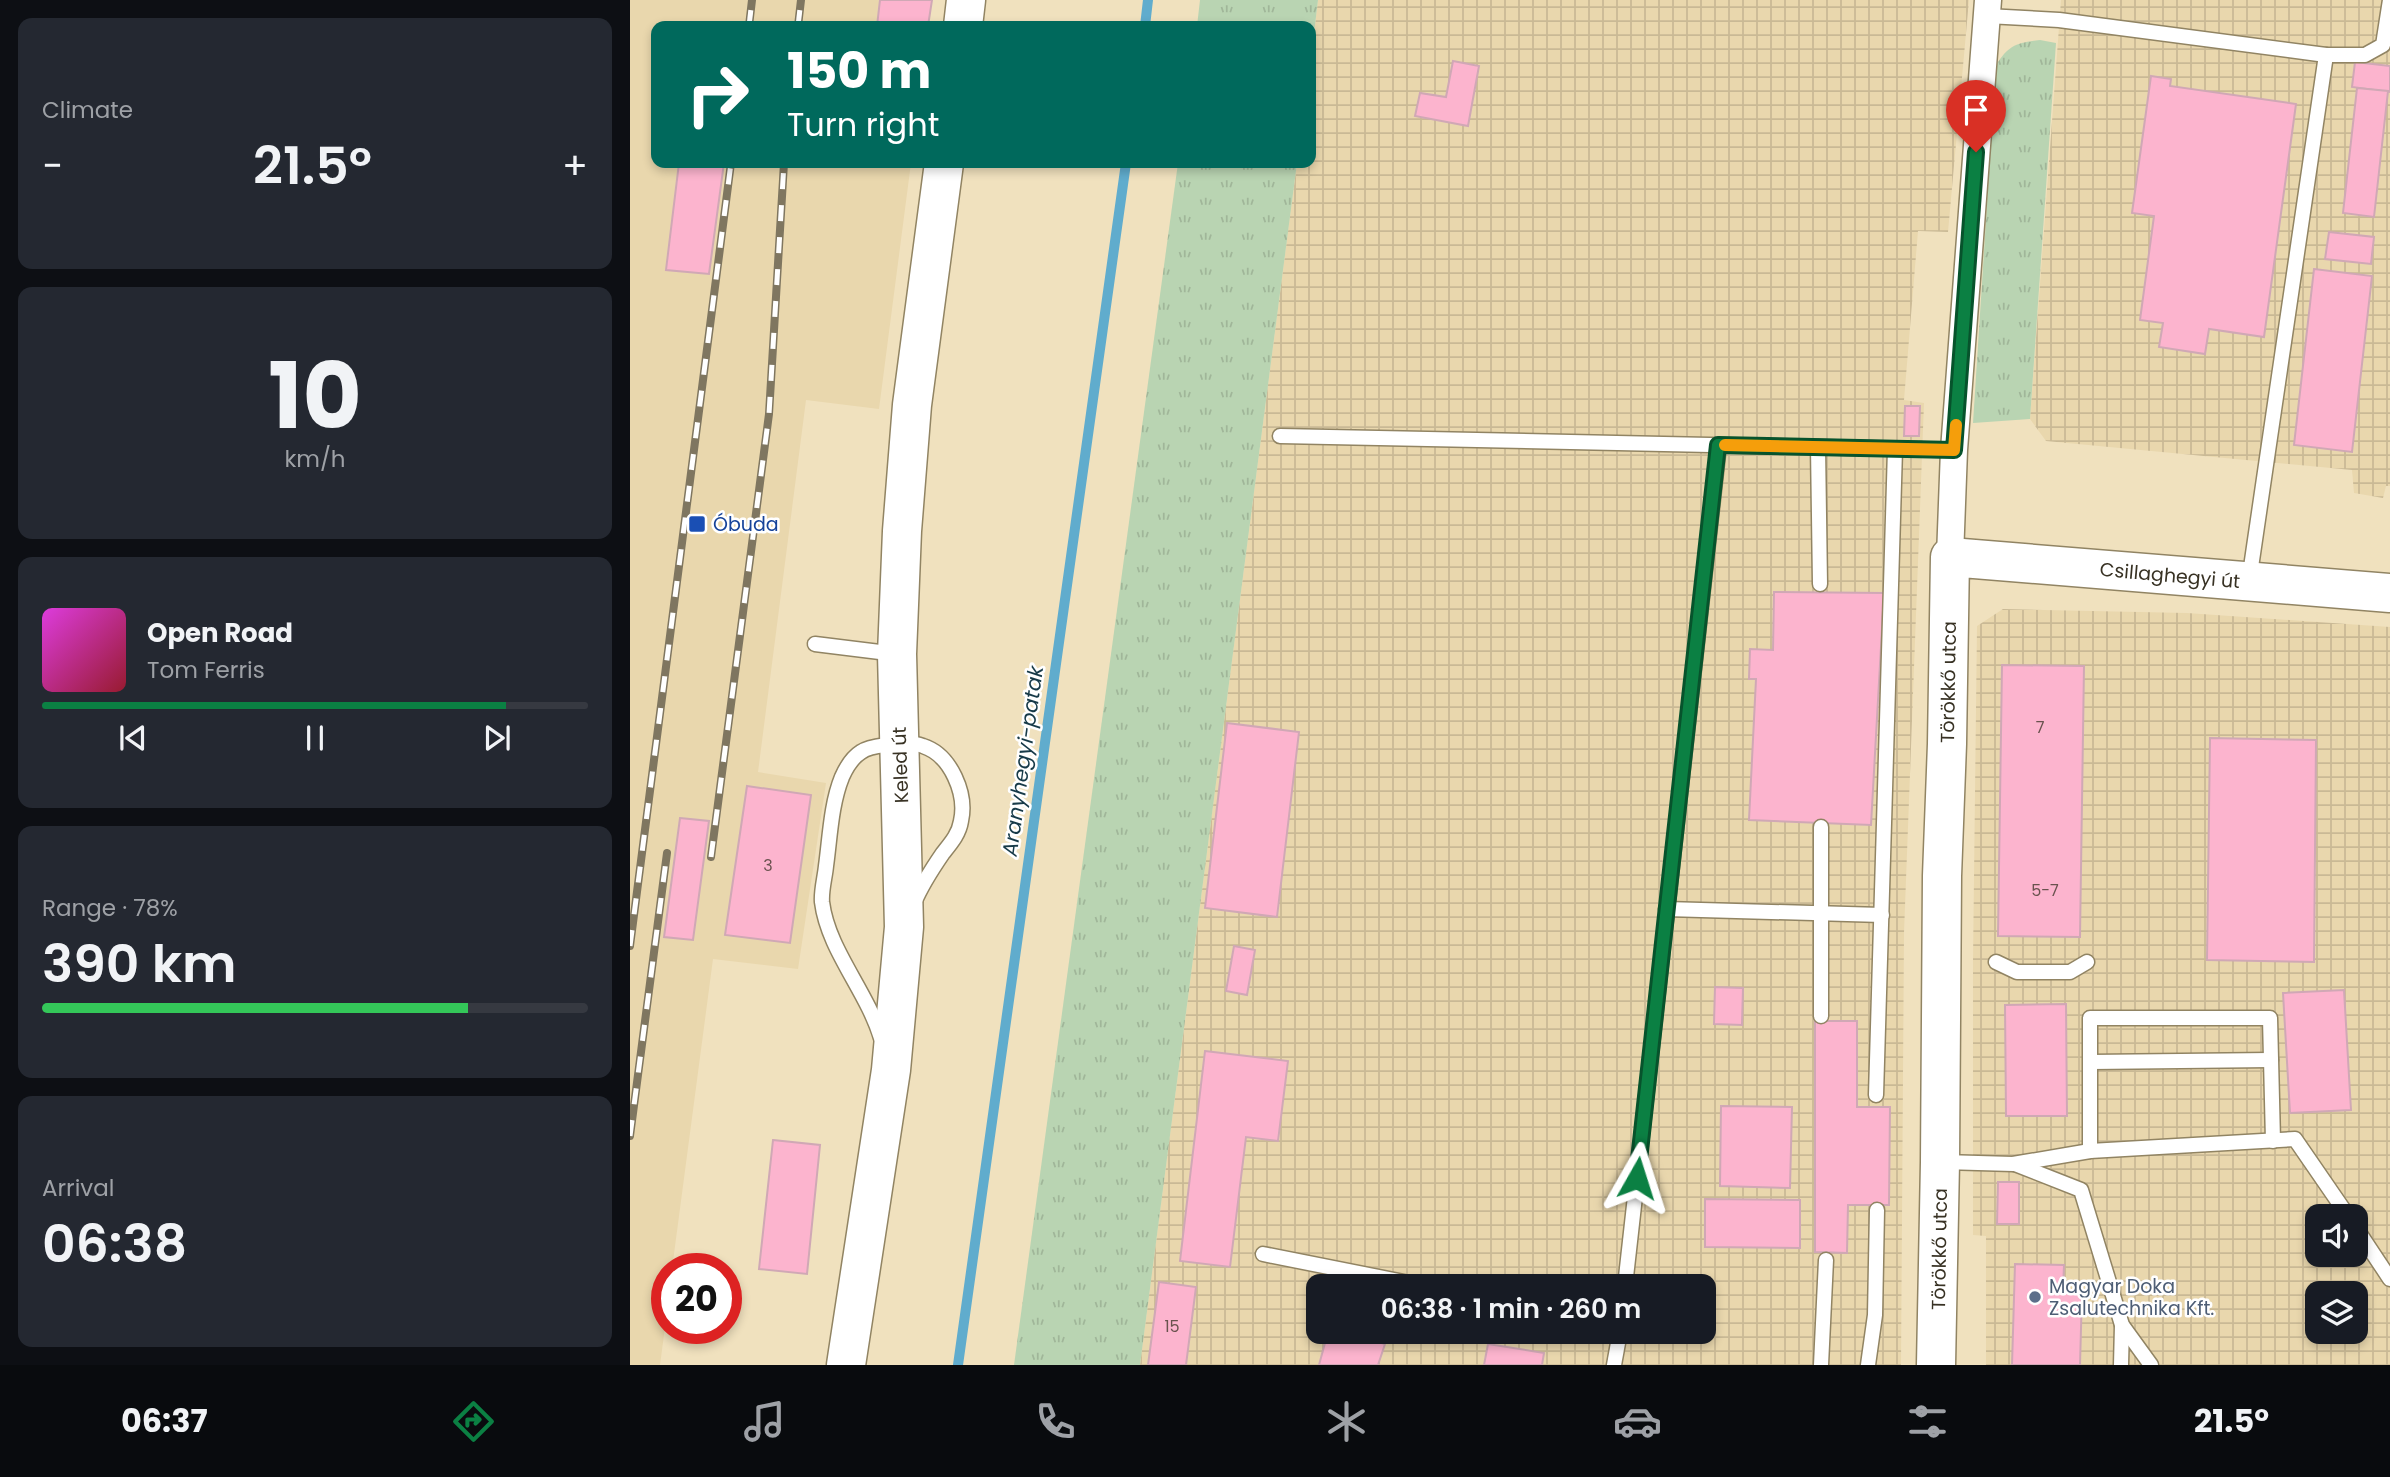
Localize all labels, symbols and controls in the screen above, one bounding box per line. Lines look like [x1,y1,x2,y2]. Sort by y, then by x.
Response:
text: 150 m [787,37,932,105]
icon: right [672,49,763,140]
pin [1946,80,2006,152]
icon: arrive [1957,91,1995,129]
text: Climate [42,94,133,126]
text: Turn right [787,102,939,147]
text: 21.5° [253,129,372,202]
text: − [42,139,63,192]
text: + [562,139,588,192]
text: 10 [268,332,362,460]
text: km/h [284,443,346,475]
place label: Óbuda [713,511,779,538]
marker: Óbuda [687,514,707,534]
street label: Csillaghegyi út [2099,556,2241,595]
text: Open Road [147,615,293,651]
street label: Törökkő utca [1934,621,1963,743]
text: Tom Ferris [147,654,265,686]
water label: Aranyhegyi-patak [995,663,1050,859]
house number: 7 [2036,716,2045,739]
icon: previous [114,719,152,757]
icon: pause [296,719,334,757]
icon: next [478,719,516,757]
street label: Keled út [886,726,915,804]
house number: 3 [763,854,773,877]
house number: 5-7 [2031,879,2059,902]
text: Range · 78% [42,892,178,924]
text: 390 km [42,927,237,1000]
position arrow [1600,1141,1674,1215]
text: Arrival [42,1172,114,1204]
street label: Törökkő utca [1925,1188,1954,1310]
map controls [2305,1204,2368,1344]
button: sound [2305,1204,2368,1267]
text: 06:38 [42,1207,187,1280]
speed limit sign: 20 [651,1253,742,1344]
place label: Magyar Doka Zsalutechnika Kft. [2049,1273,2214,1322]
button: layers [2305,1281,2368,1344]
marker: Magyar Doka Zsalutechnika Kft. [2027,1289,2043,1305]
text: 06:38 · 1 min · 260 m [1381,1291,1641,1327]
house number: 15 [1164,1315,1180,1338]
icon: directions [449,1397,498,1446]
icon: music [740,1397,789,1446]
icon: phone [1031,1397,1080,1446]
icon: climate [1322,1397,1371,1446]
icon: car [1613,1397,1662,1446]
icon: filters [1903,1397,1952,1446]
text: 06:37 [121,1398,208,1443]
text: 21.5° [2194,1398,2269,1443]

